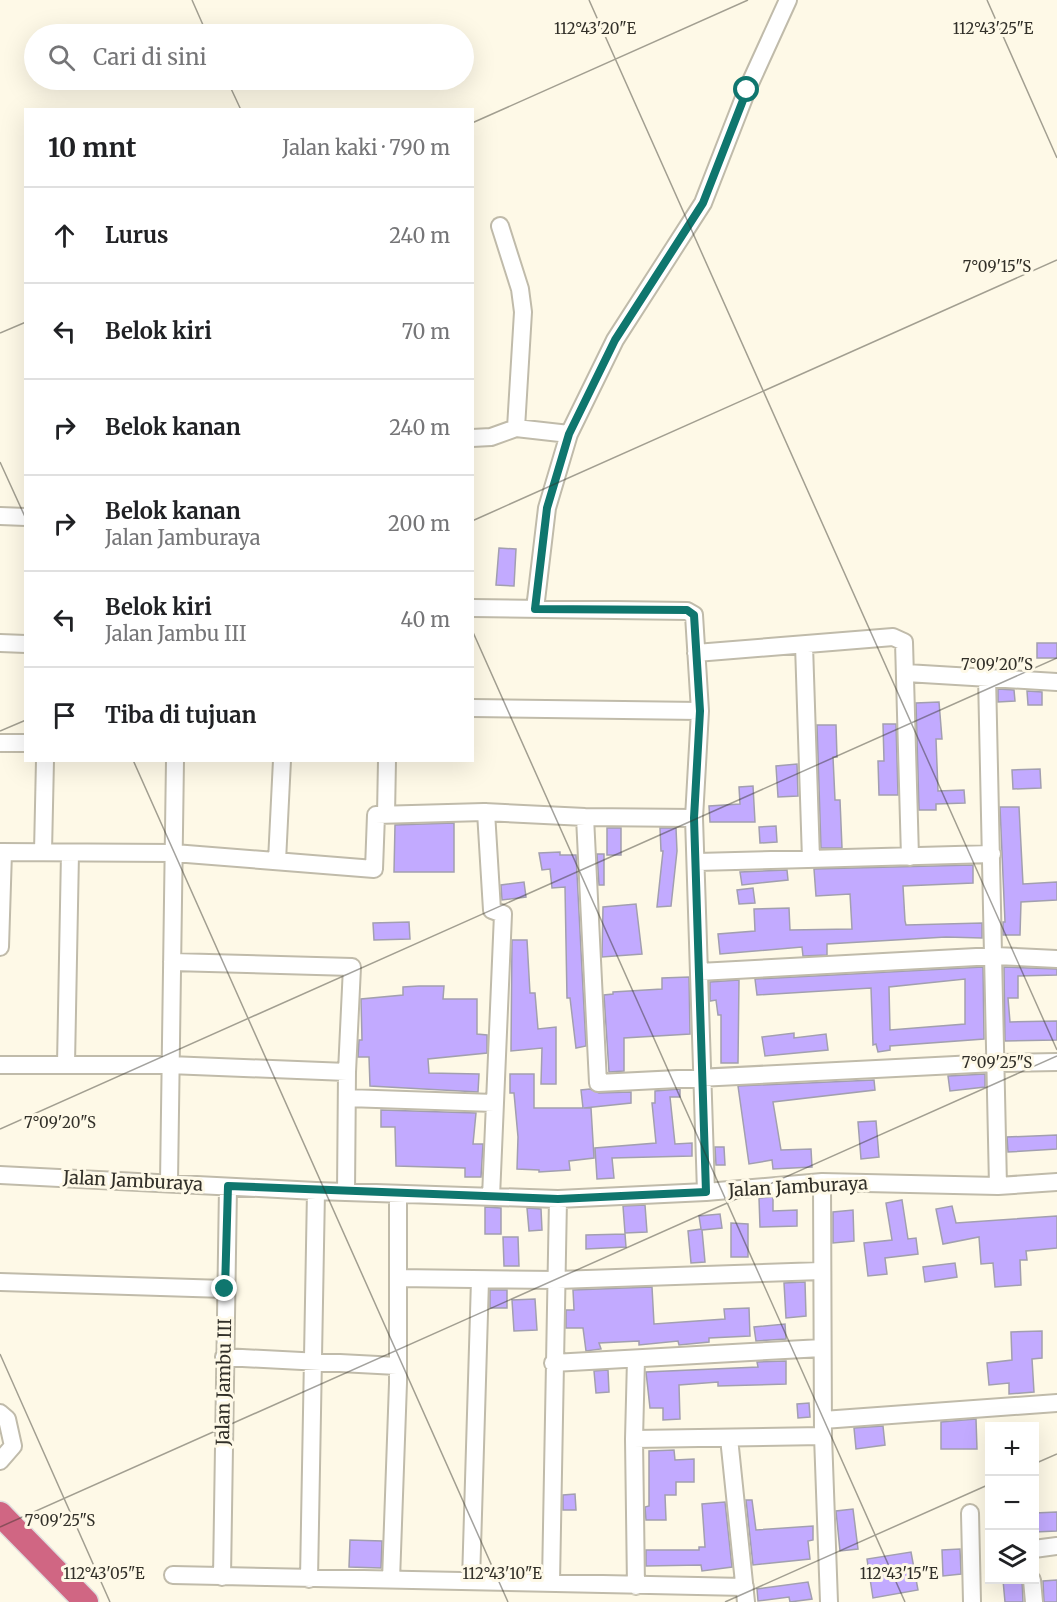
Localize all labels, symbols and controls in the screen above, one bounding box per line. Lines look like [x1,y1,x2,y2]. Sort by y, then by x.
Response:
text: 112°43'20"E [554,19,637,38]
text: 112°43'25"E [953,19,1034,38]
search box [24,24,474,90]
icon: search [45,41,78,74]
text: Cari di sini [93,43,207,71]
route start [733,76,759,102]
text: 10 mnt [48,131,136,164]
text: Jalan kaki · 790 m [282,135,450,160]
icon: ahead [48,219,81,252]
text: Lurus [105,221,168,249]
text: 240 m [389,223,450,248]
text: 7°09'15"S [963,257,1031,276]
icon: left [48,315,81,348]
text: Belok kiri [105,317,212,345]
text: 70 m [402,319,450,344]
icon: right [48,411,81,444]
text: Belok kanan [105,413,241,441]
text: 240 m [389,415,450,440]
text: Belok kanan [105,497,241,525]
icon: right [48,507,81,540]
text: 200 m [388,511,450,536]
text: Jalan Jamburaya [105,525,261,550]
text: Belok kiri [105,593,212,621]
icon: left [48,603,81,636]
text: 40 m [400,607,450,632]
text: Jalan Jambu III [105,621,247,646]
text: 7°09'20"S [961,655,1033,674]
icon: arrive [48,699,81,732]
text: Tiba di tujuan [105,701,256,729]
text: 7°09'25"S [962,1053,1032,1072]
text: 7°09'20"S [24,1113,96,1132]
street label: Jalan Jamburaya [62,1165,204,1196]
street label: Jalan Jamburaya [726,1171,869,1202]
route end [211,1275,237,1301]
street label: Jalan Jambu III [211,1318,236,1447]
map controls [985,1422,1039,1584]
button: + [985,1422,1039,1476]
button: − [985,1476,1039,1530]
text: 7°09'25"S [25,1511,95,1530]
button: layers [985,1530,1039,1584]
text: 112°43'05"E [63,1564,145,1583]
text: 112°43'10"E [462,1564,542,1583]
text: 112°43'15"E [860,1564,939,1583]

